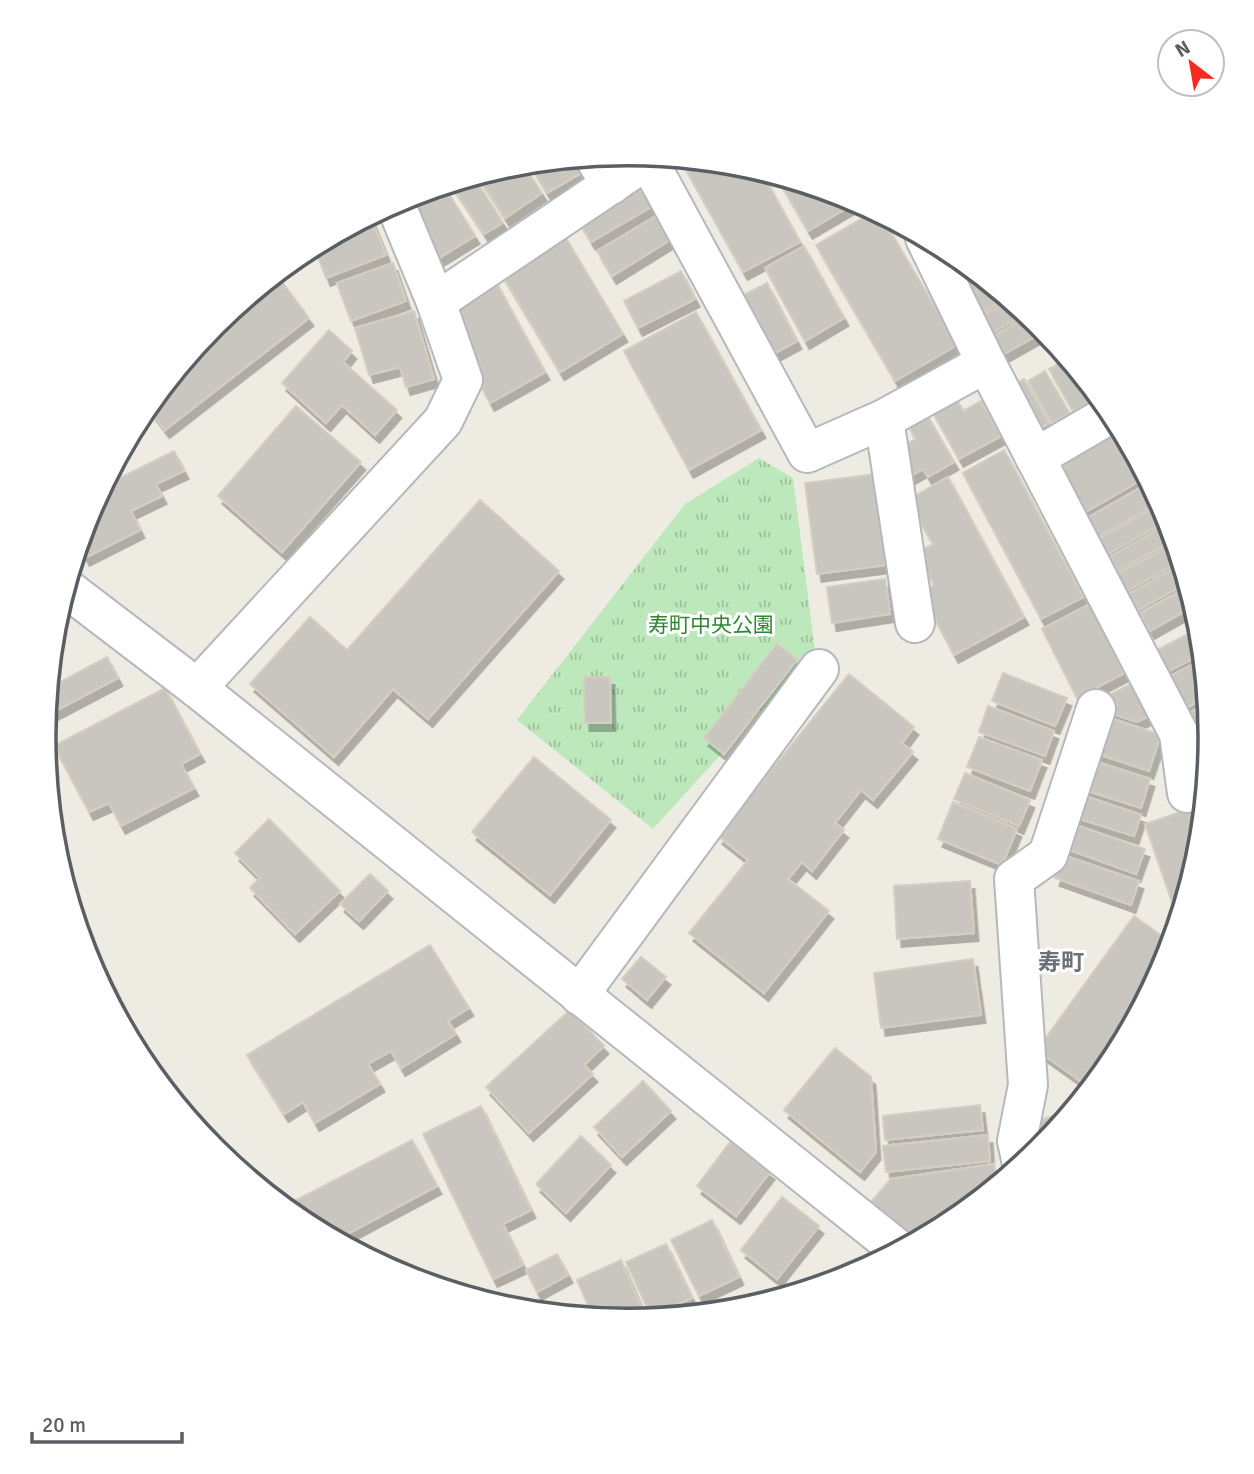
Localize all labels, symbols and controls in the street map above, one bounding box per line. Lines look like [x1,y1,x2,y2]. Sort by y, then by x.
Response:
north arrow [1156,28,1226,98]
text: N [1171,36,1195,63]
park label: 寿町中央公園 [648,612,774,638]
district label: 寿町 [1038,948,1084,977]
scale bar [32,1400,182,1444]
text: 20 m [42,1412,86,1438]

